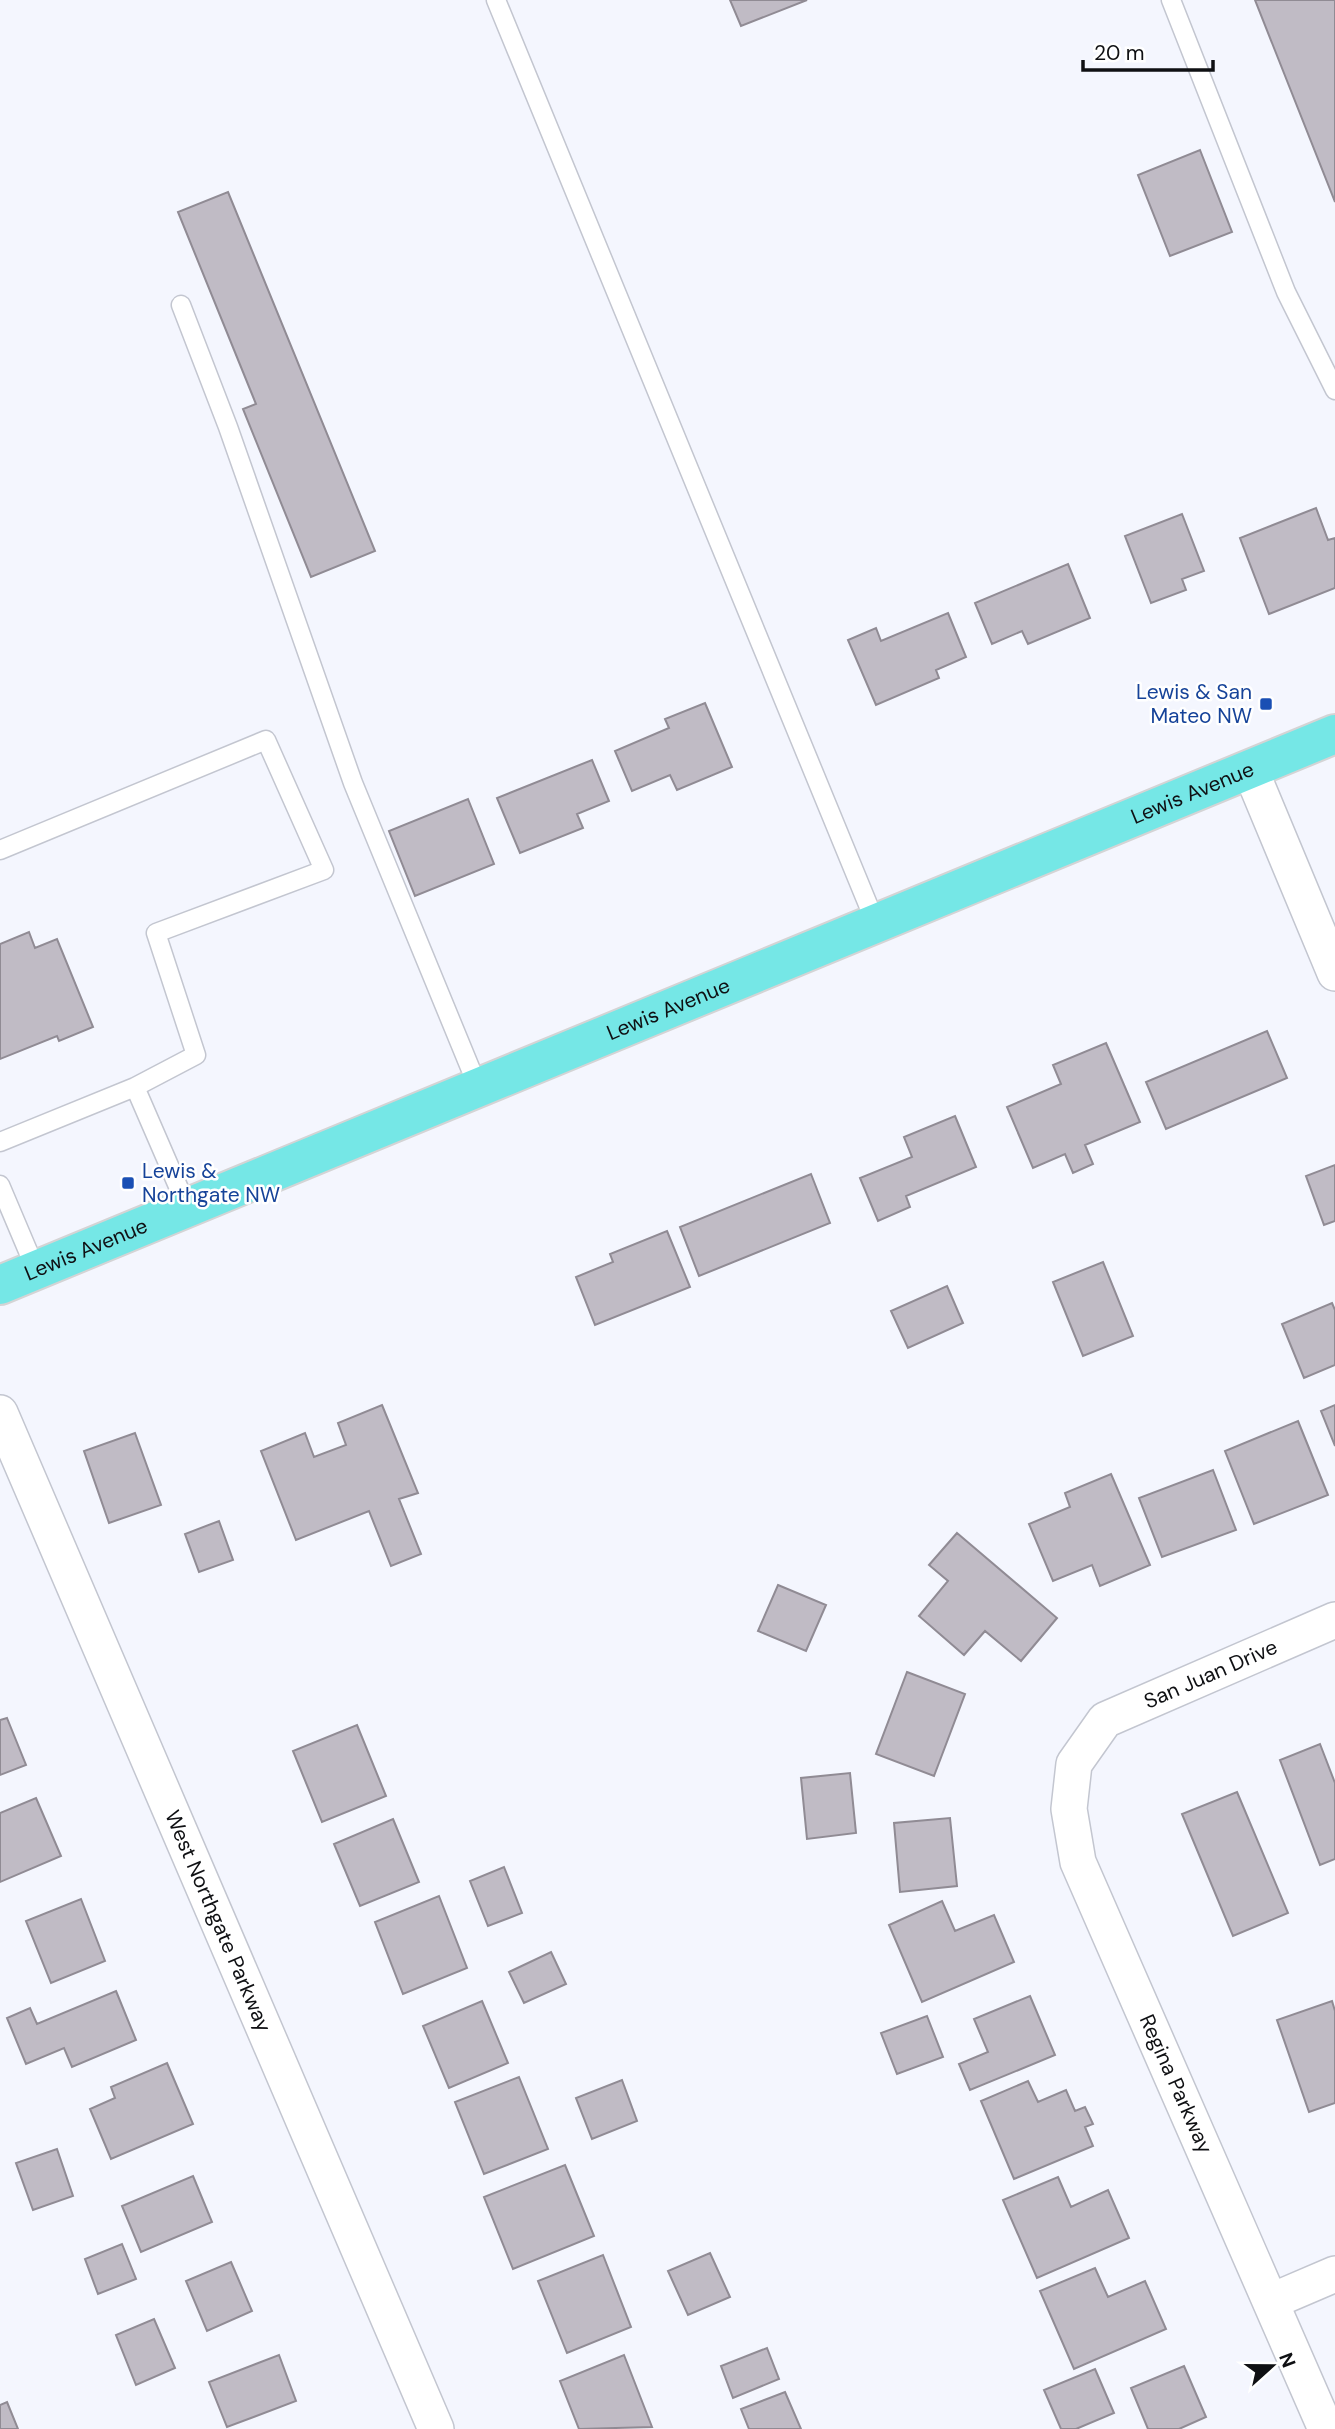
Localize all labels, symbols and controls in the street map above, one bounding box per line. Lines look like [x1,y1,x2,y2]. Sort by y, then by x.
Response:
scale bar [1083,28,1212,72]
text: 20 m [1094,39,1145,67]
place label: Lewis & San Mateo NW [1136,678,1252,730]
marker: Lewis & San Mateo NW [1258,696,1274,712]
street label: Lewis Avenue [1127,755,1258,831]
street label: Lewis Avenue [603,971,734,1047]
place label: Lewis & Northgate NW [142,1157,280,1209]
marker: Lewis & Northgate NW [120,1175,136,1191]
street label: Lewis Avenue [20,1212,152,1287]
street label: San Juan Drive [1140,1633,1282,1715]
street label: West Northgate Parkway [158,1806,278,2037]
street label: Regina Parkway [1133,2010,1219,2158]
north arrow [1237,2331,1307,2401]
text: N [1273,2349,1302,2371]

